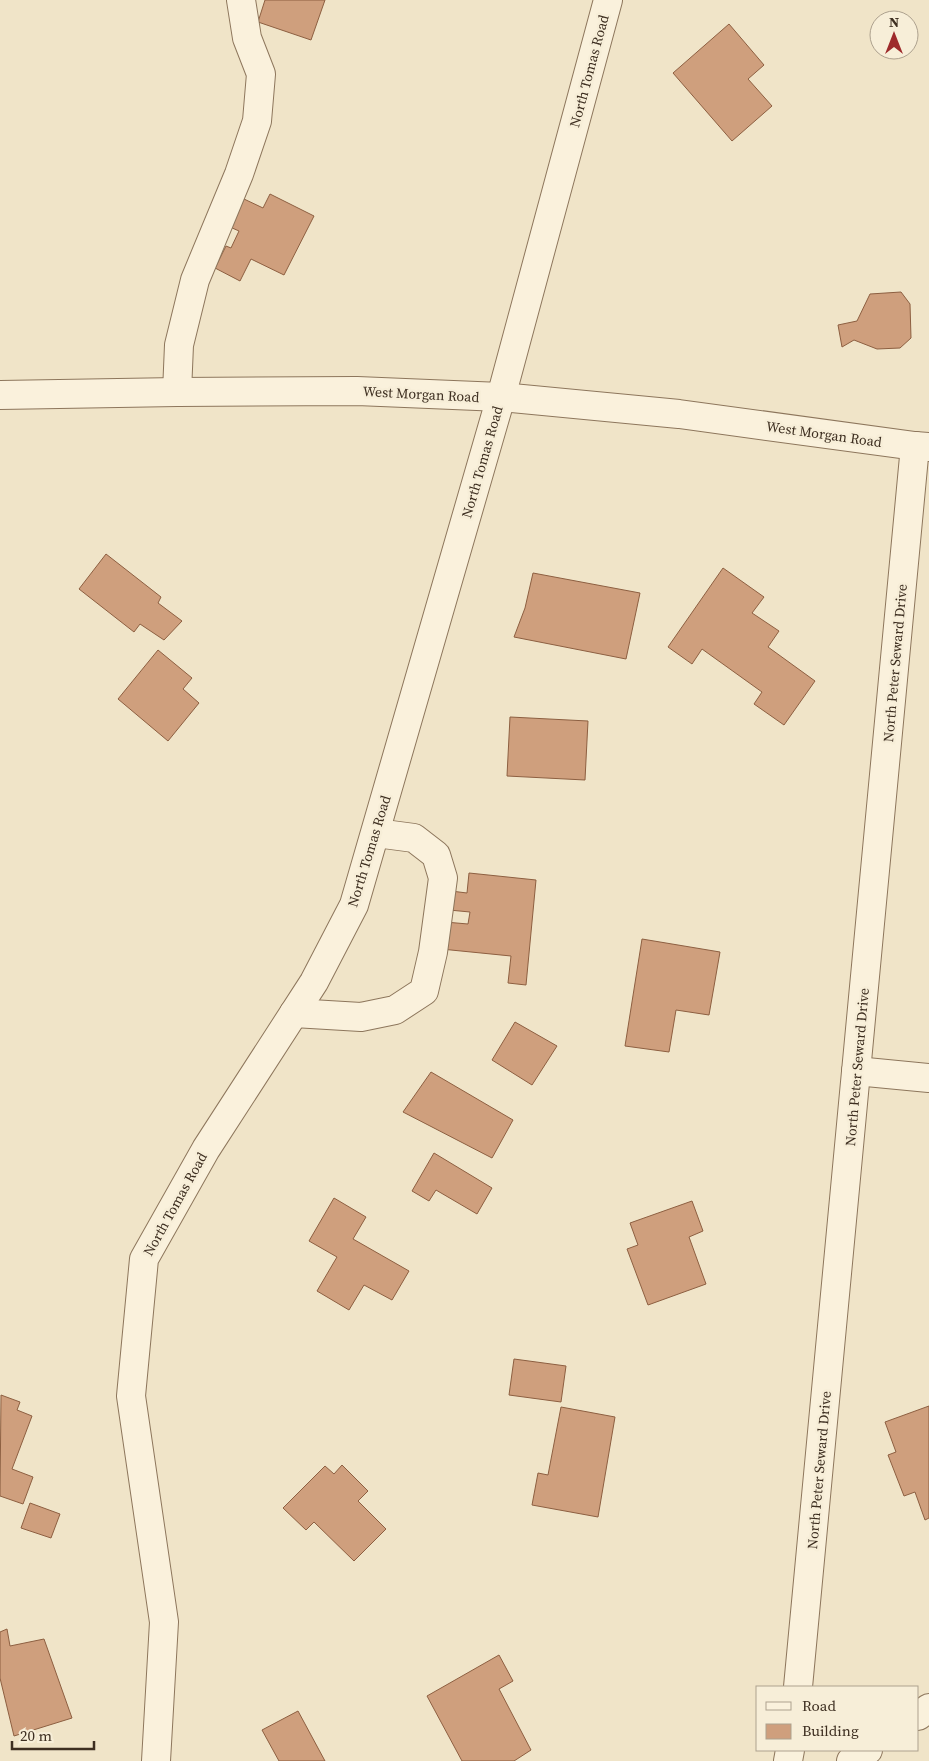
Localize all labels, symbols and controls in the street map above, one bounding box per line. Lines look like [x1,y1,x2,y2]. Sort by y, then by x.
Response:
north arrow [869,10,919,60]
street label: North Tomas Road [564,12,614,130]
text: N [889,12,899,32]
street label: West Morgan Road [362,381,480,407]
street label: North Tomas Road [456,403,508,520]
street label: West Morgan Road [765,416,883,452]
street label: North Peter Seward Drive [878,583,912,743]
street label: North Tomas Road [342,793,396,909]
street label: North Peter Seward Drive [840,987,874,1147]
street label: North Tomas Road [138,1148,212,1260]
street label: North Peter Seward Drive [802,1390,836,1550]
legend [756,1686,919,1751]
text: Road [802,1695,836,1716]
scale bar [12,1718,95,1750]
text: Building [802,1720,859,1741]
text: 20 m [20,1725,52,1746]

